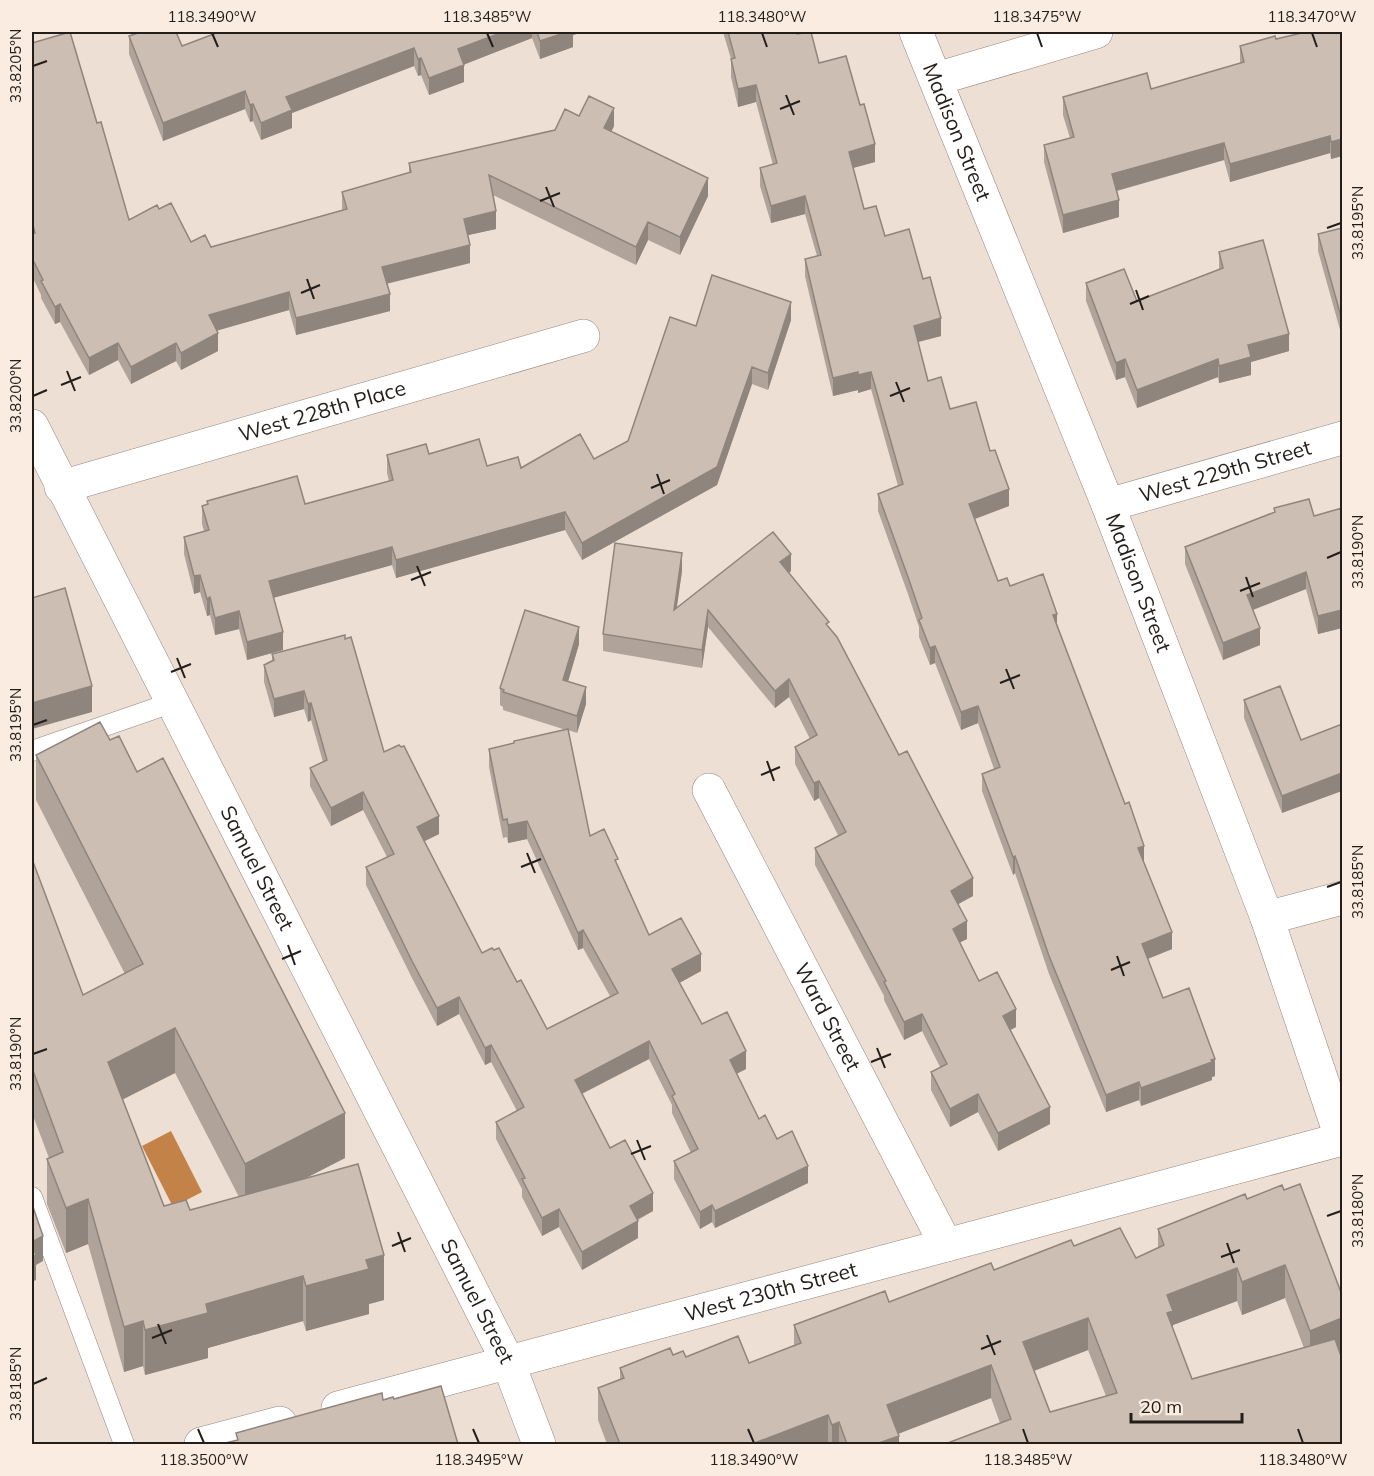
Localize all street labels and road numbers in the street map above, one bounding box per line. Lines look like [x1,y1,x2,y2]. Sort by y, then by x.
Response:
street label: Madison Street [918,59,997,204]
street label: West 228th Place [235,374,409,447]
street label: West 229th Street [1136,433,1314,507]
street label: Madison Street [1100,510,1177,656]
street label: Samuel Street [215,801,300,934]
street label: Ward Street [789,958,867,1075]
street label: Samuel Street [436,1234,521,1368]
street label: West 230th Street [681,1256,860,1327]

